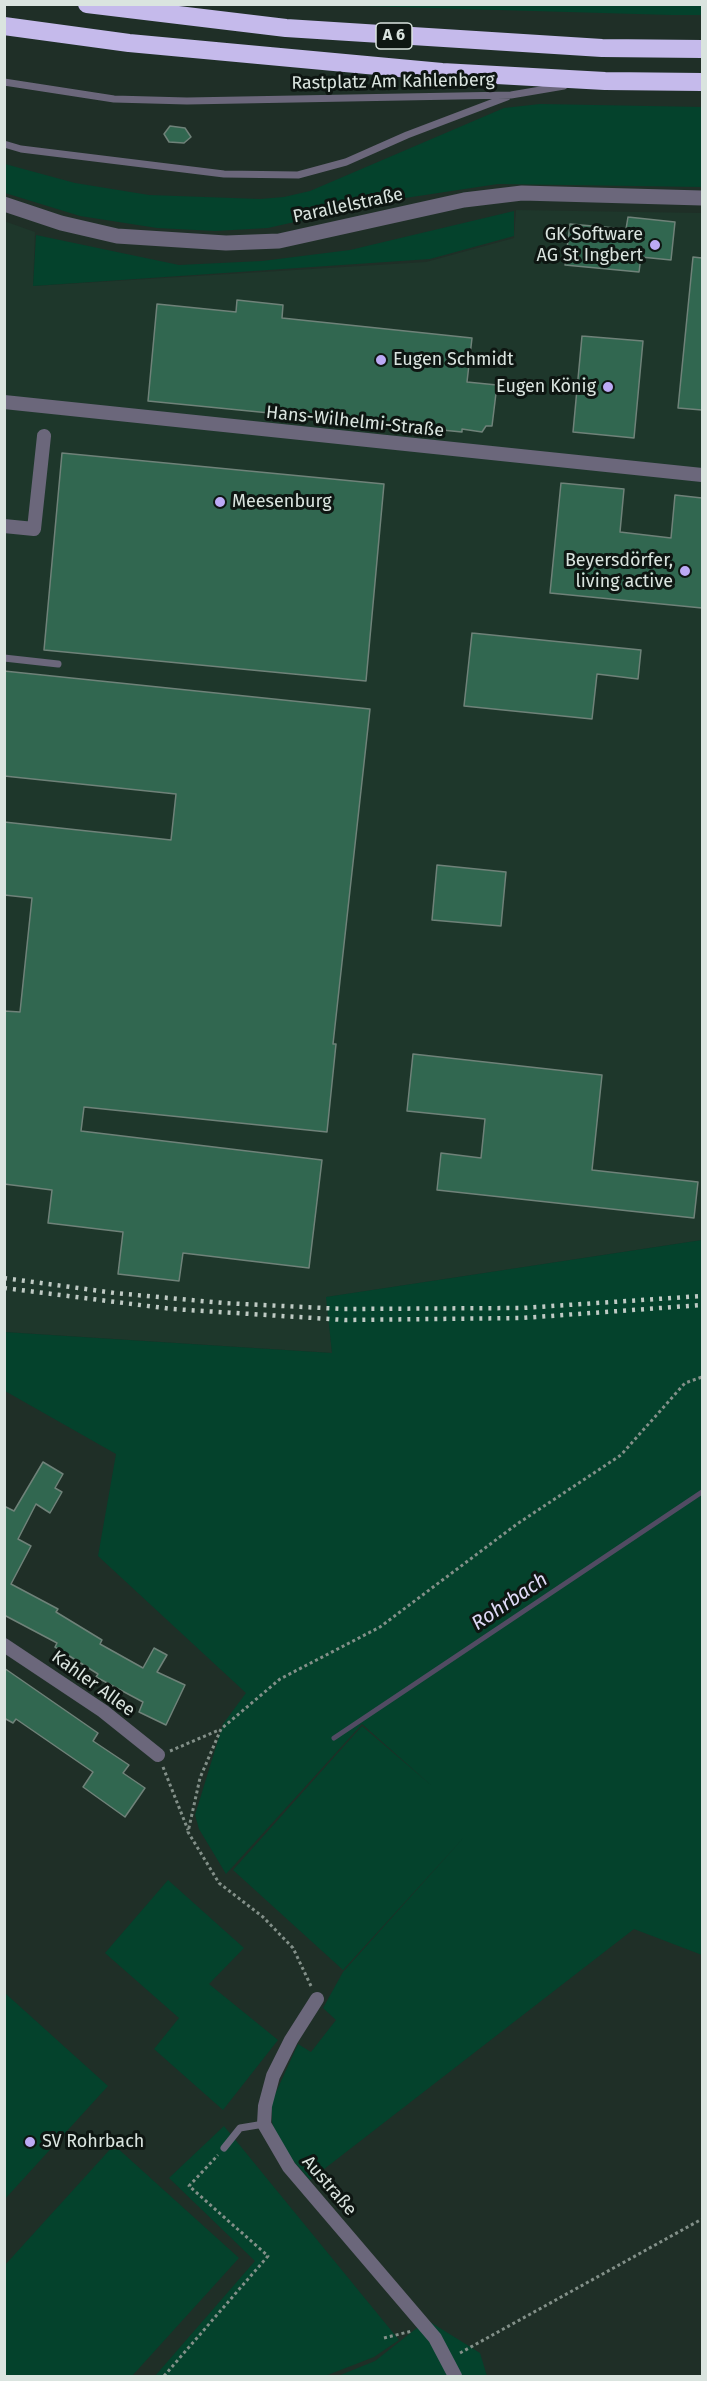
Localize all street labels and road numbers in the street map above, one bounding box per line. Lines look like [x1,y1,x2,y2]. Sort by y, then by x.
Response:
road number: A 6 [376,23,412,49]
street label: Rastplatz Am Kahlenberg [291,69,495,95]
street label: Parallelstraße [291,184,405,228]
street label: Hans-Wilhelmi-Straße [265,402,445,442]
street label: Kahler Allee [47,1646,139,1722]
street label: Austraße [297,2152,361,2220]

